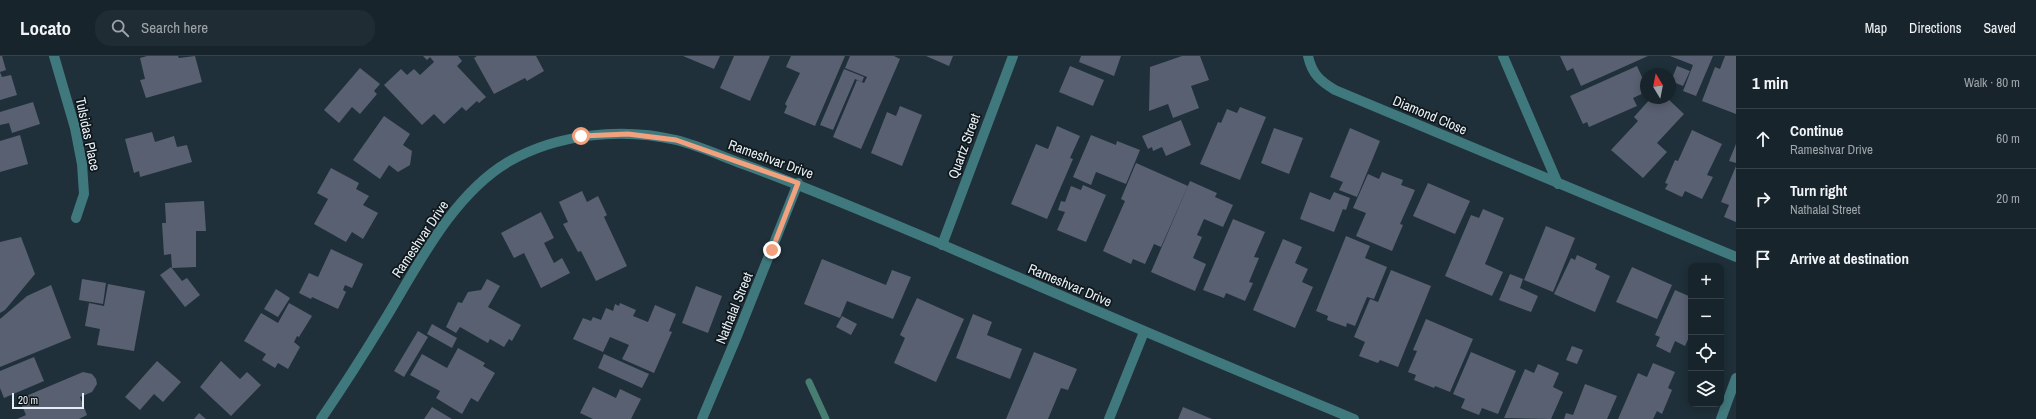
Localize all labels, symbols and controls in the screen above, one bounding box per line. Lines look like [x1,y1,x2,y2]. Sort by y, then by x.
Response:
search box [95,10,375,46]
text: Locato [20,15,71,41]
icon: search [109,17,131,39]
text: Search here [141,17,208,38]
text: Map [1865,19,1887,37]
text: Directions [1909,19,1961,37]
text: Saved [1983,19,2016,37]
north arrow [1640,68,1676,104]
text: 1 min [1752,71,1788,94]
text: Walk · 80 m [1964,74,2020,91]
street label: Diamond Close [1390,91,1470,139]
street label: Tulsidas Place [71,96,105,172]
street label: Quartz Street [944,111,984,181]
text: Continue [1790,120,1843,141]
route start [572,127,590,145]
icon: ahead [1752,128,1774,150]
text: 60 m [1996,130,2020,147]
street label: Rameshvar Drive [726,135,816,183]
text: Rameshvar Drive [1790,141,1873,158]
text: Turn right [1790,180,1847,201]
icon: right [1752,188,1774,210]
text: 20 m [1996,190,2020,207]
street label: Rameshvar Drive [388,197,452,281]
text: Nathalal Street [1790,201,1861,218]
route end [763,241,781,259]
icon: arrive [1752,248,1774,270]
text: Arrive at destination [1790,248,1909,269]
street label: Rameshvar Drive [1025,259,1115,311]
map controls [1688,263,1724,407]
button: + [1688,263,1724,299]
street label: Nathalal Street [711,269,757,347]
button: − [1688,299,1724,335]
button: locate [1688,335,1724,371]
button: layers [1688,371,1724,407]
scale bar [12,391,84,410]
text: 20 m [18,393,38,407]

